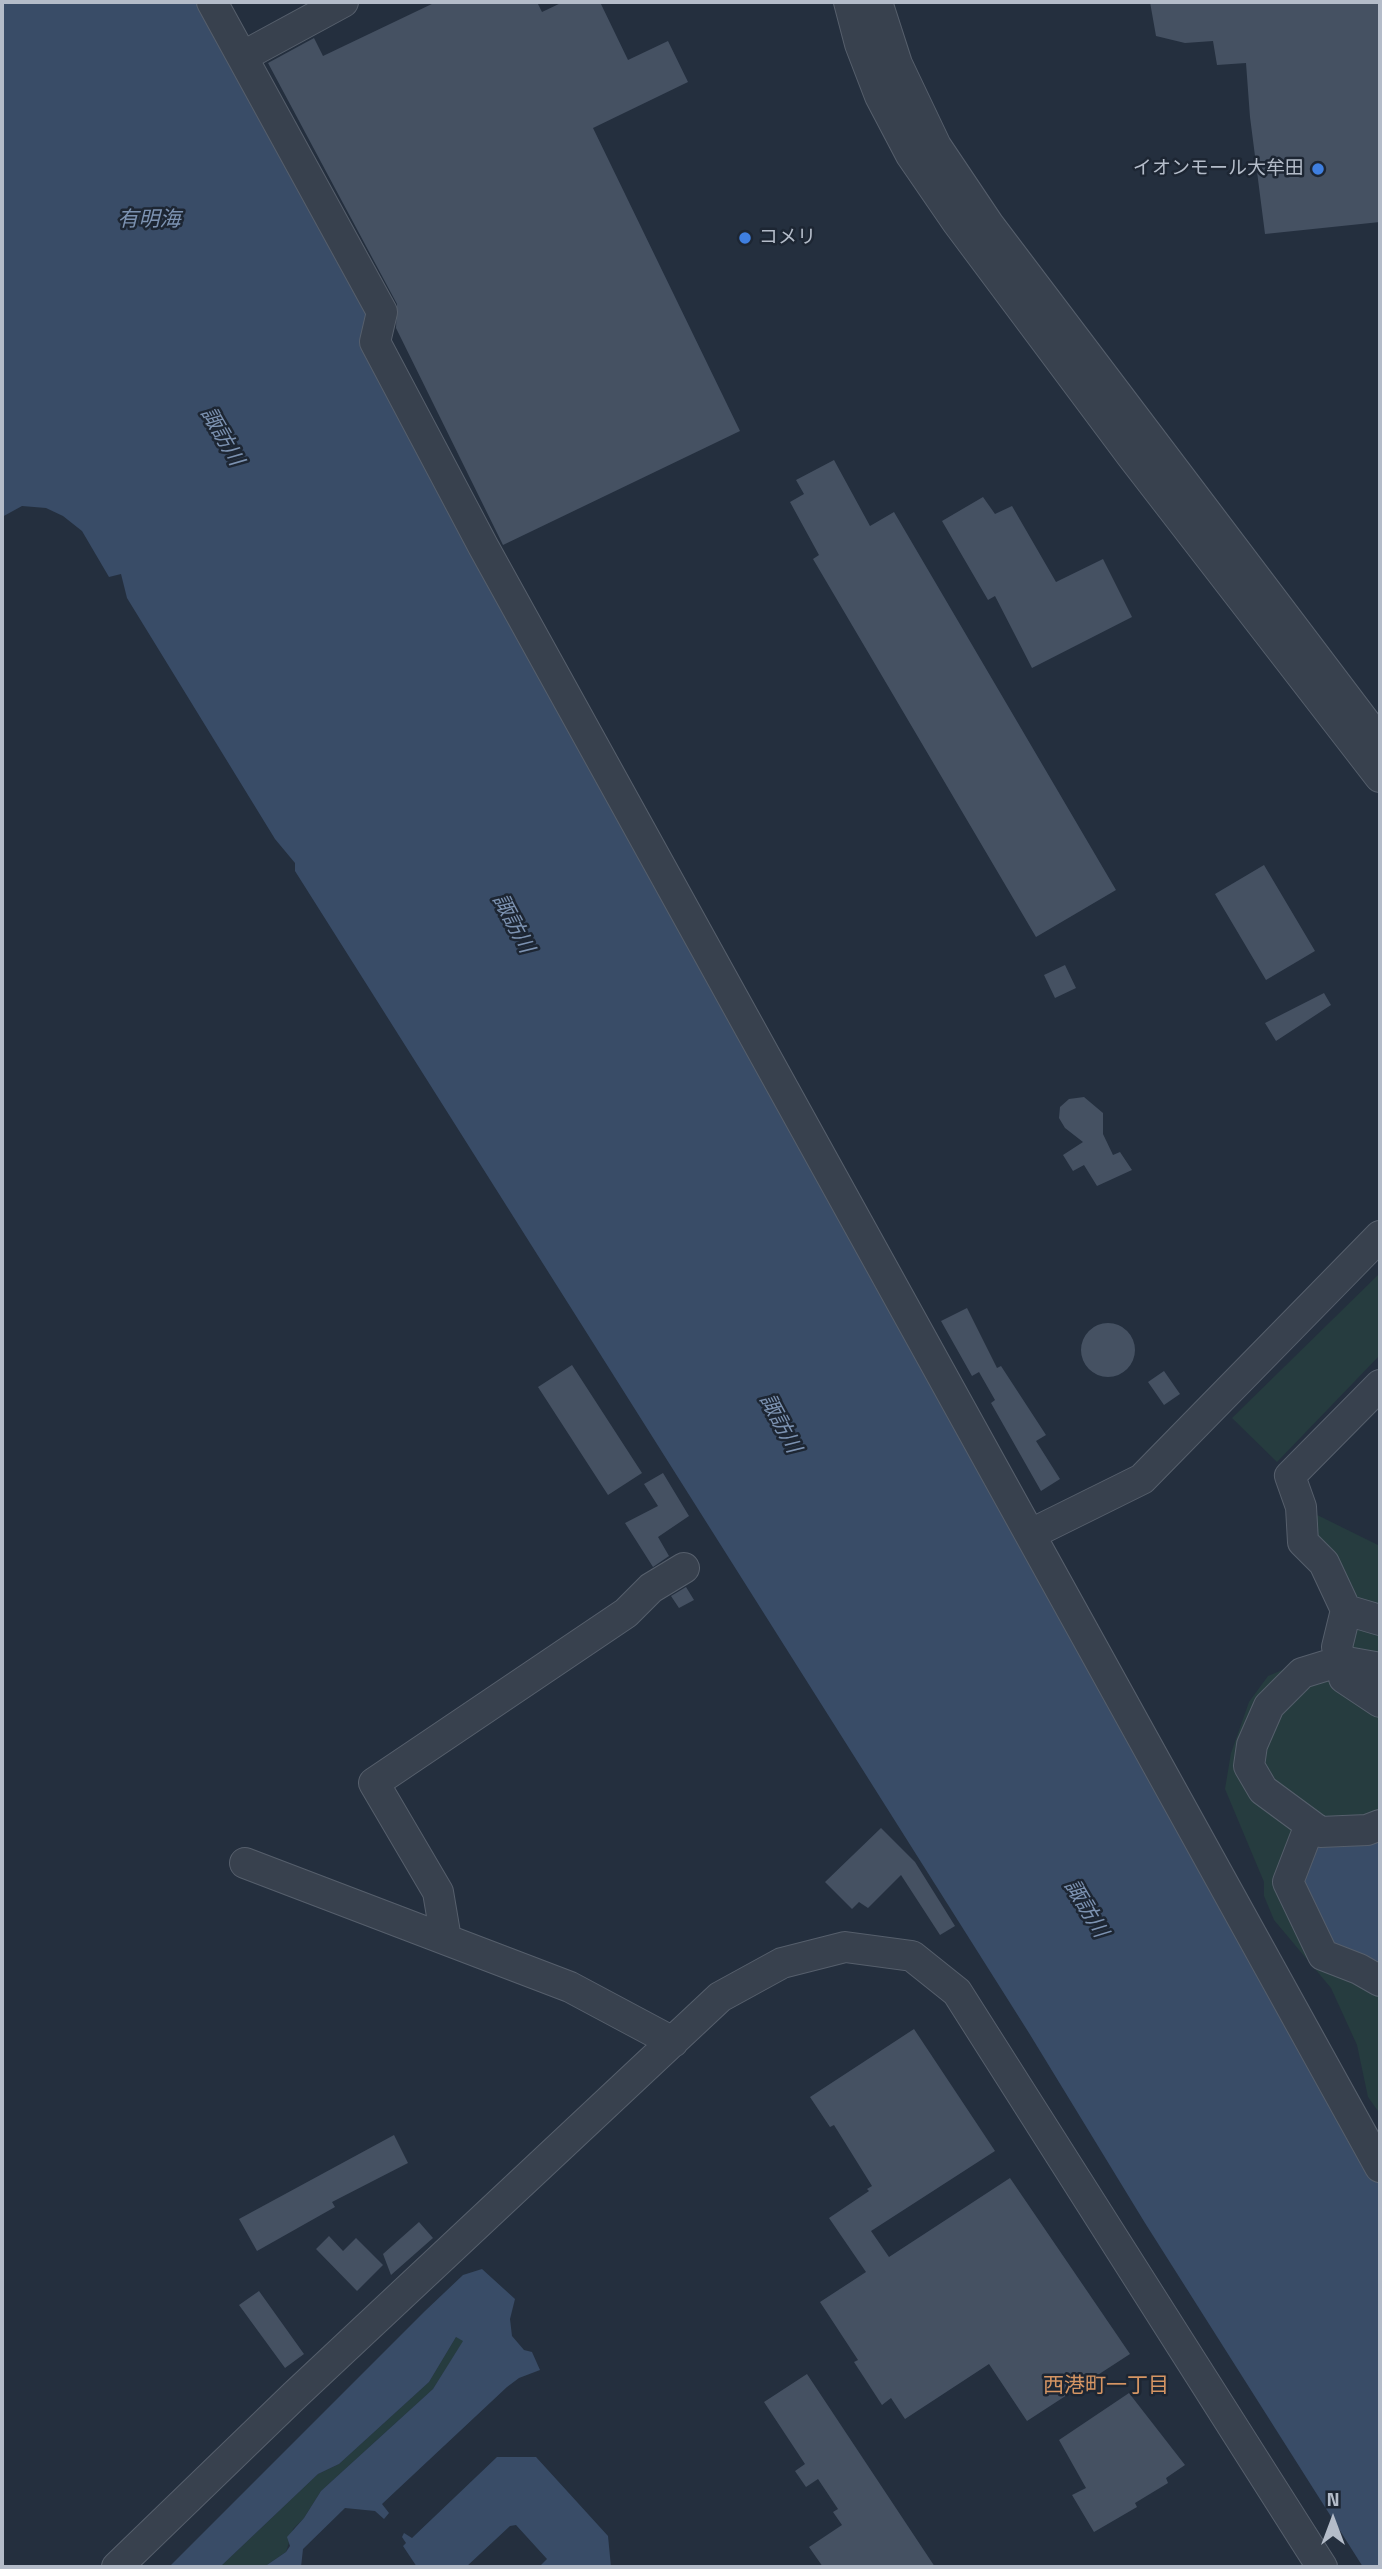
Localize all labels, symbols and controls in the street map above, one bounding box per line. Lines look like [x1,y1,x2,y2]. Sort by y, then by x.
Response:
place label: イオンモール大牟田 [1133,158,1304,180]
marker: イオンモール大牟田 [1310,161,1326,177]
water label: 有明海 [118,208,180,234]
place label: コメリ [759,227,816,249]
marker: コメリ [737,230,753,246]
water label: 諏訪川 [194,403,248,471]
water label: 諏訪川 [486,890,538,958]
water label: 諏訪川 [753,1390,805,1458]
water label: 諏訪川 [1058,1876,1112,1942]
district label: 西港町一丁目 [1043,2374,1169,2400]
text: N [1326,2484,1340,2513]
north arrow [1298,2485,1368,2555]

